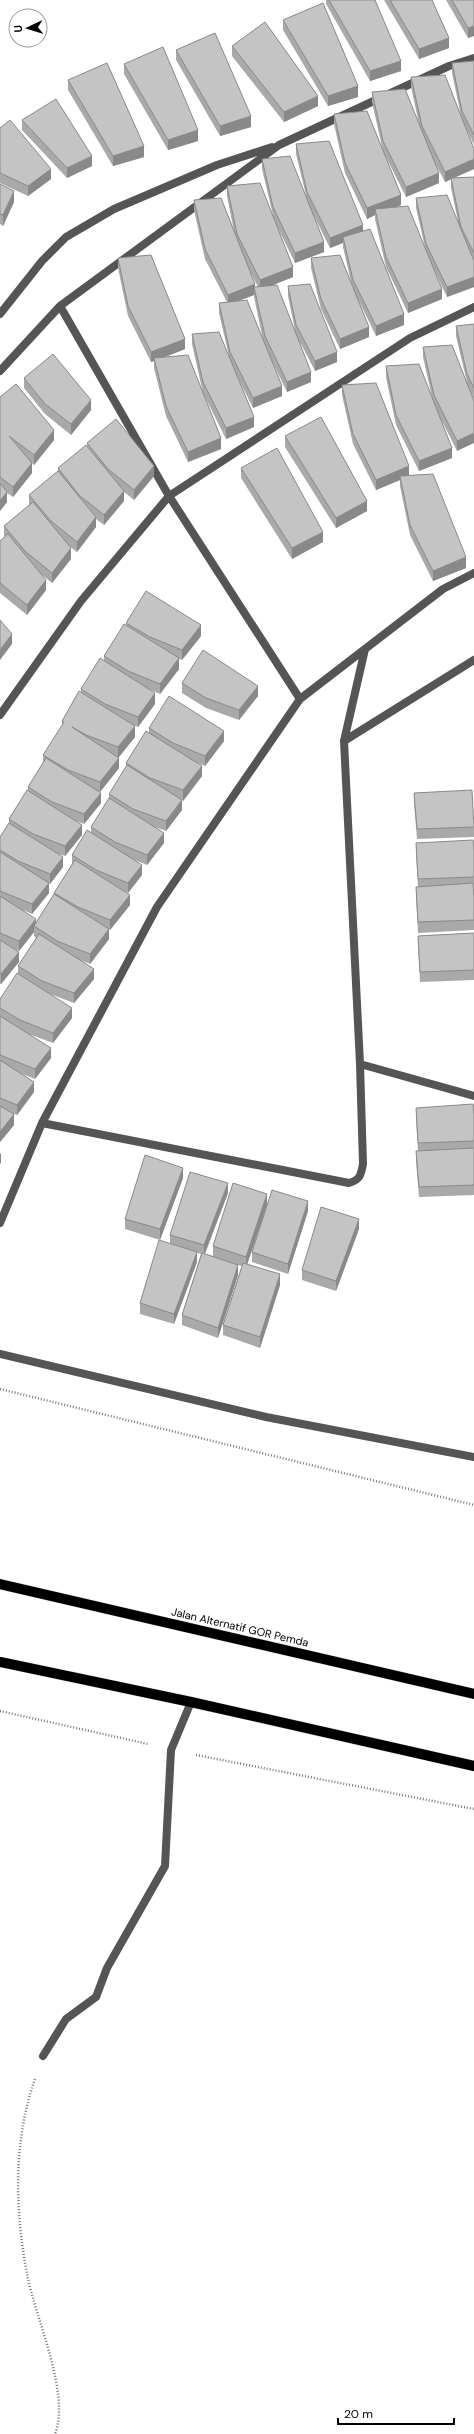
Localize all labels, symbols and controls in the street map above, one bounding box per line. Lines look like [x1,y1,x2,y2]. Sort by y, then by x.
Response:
north arrow [8,8,48,48]
text: U [11,24,25,33]
street label: Jalan Alternatif GOR Pemda [170,1604,310,1650]
scale bar [338,2400,454,2426]
text: 20 m [344,2406,373,2422]

